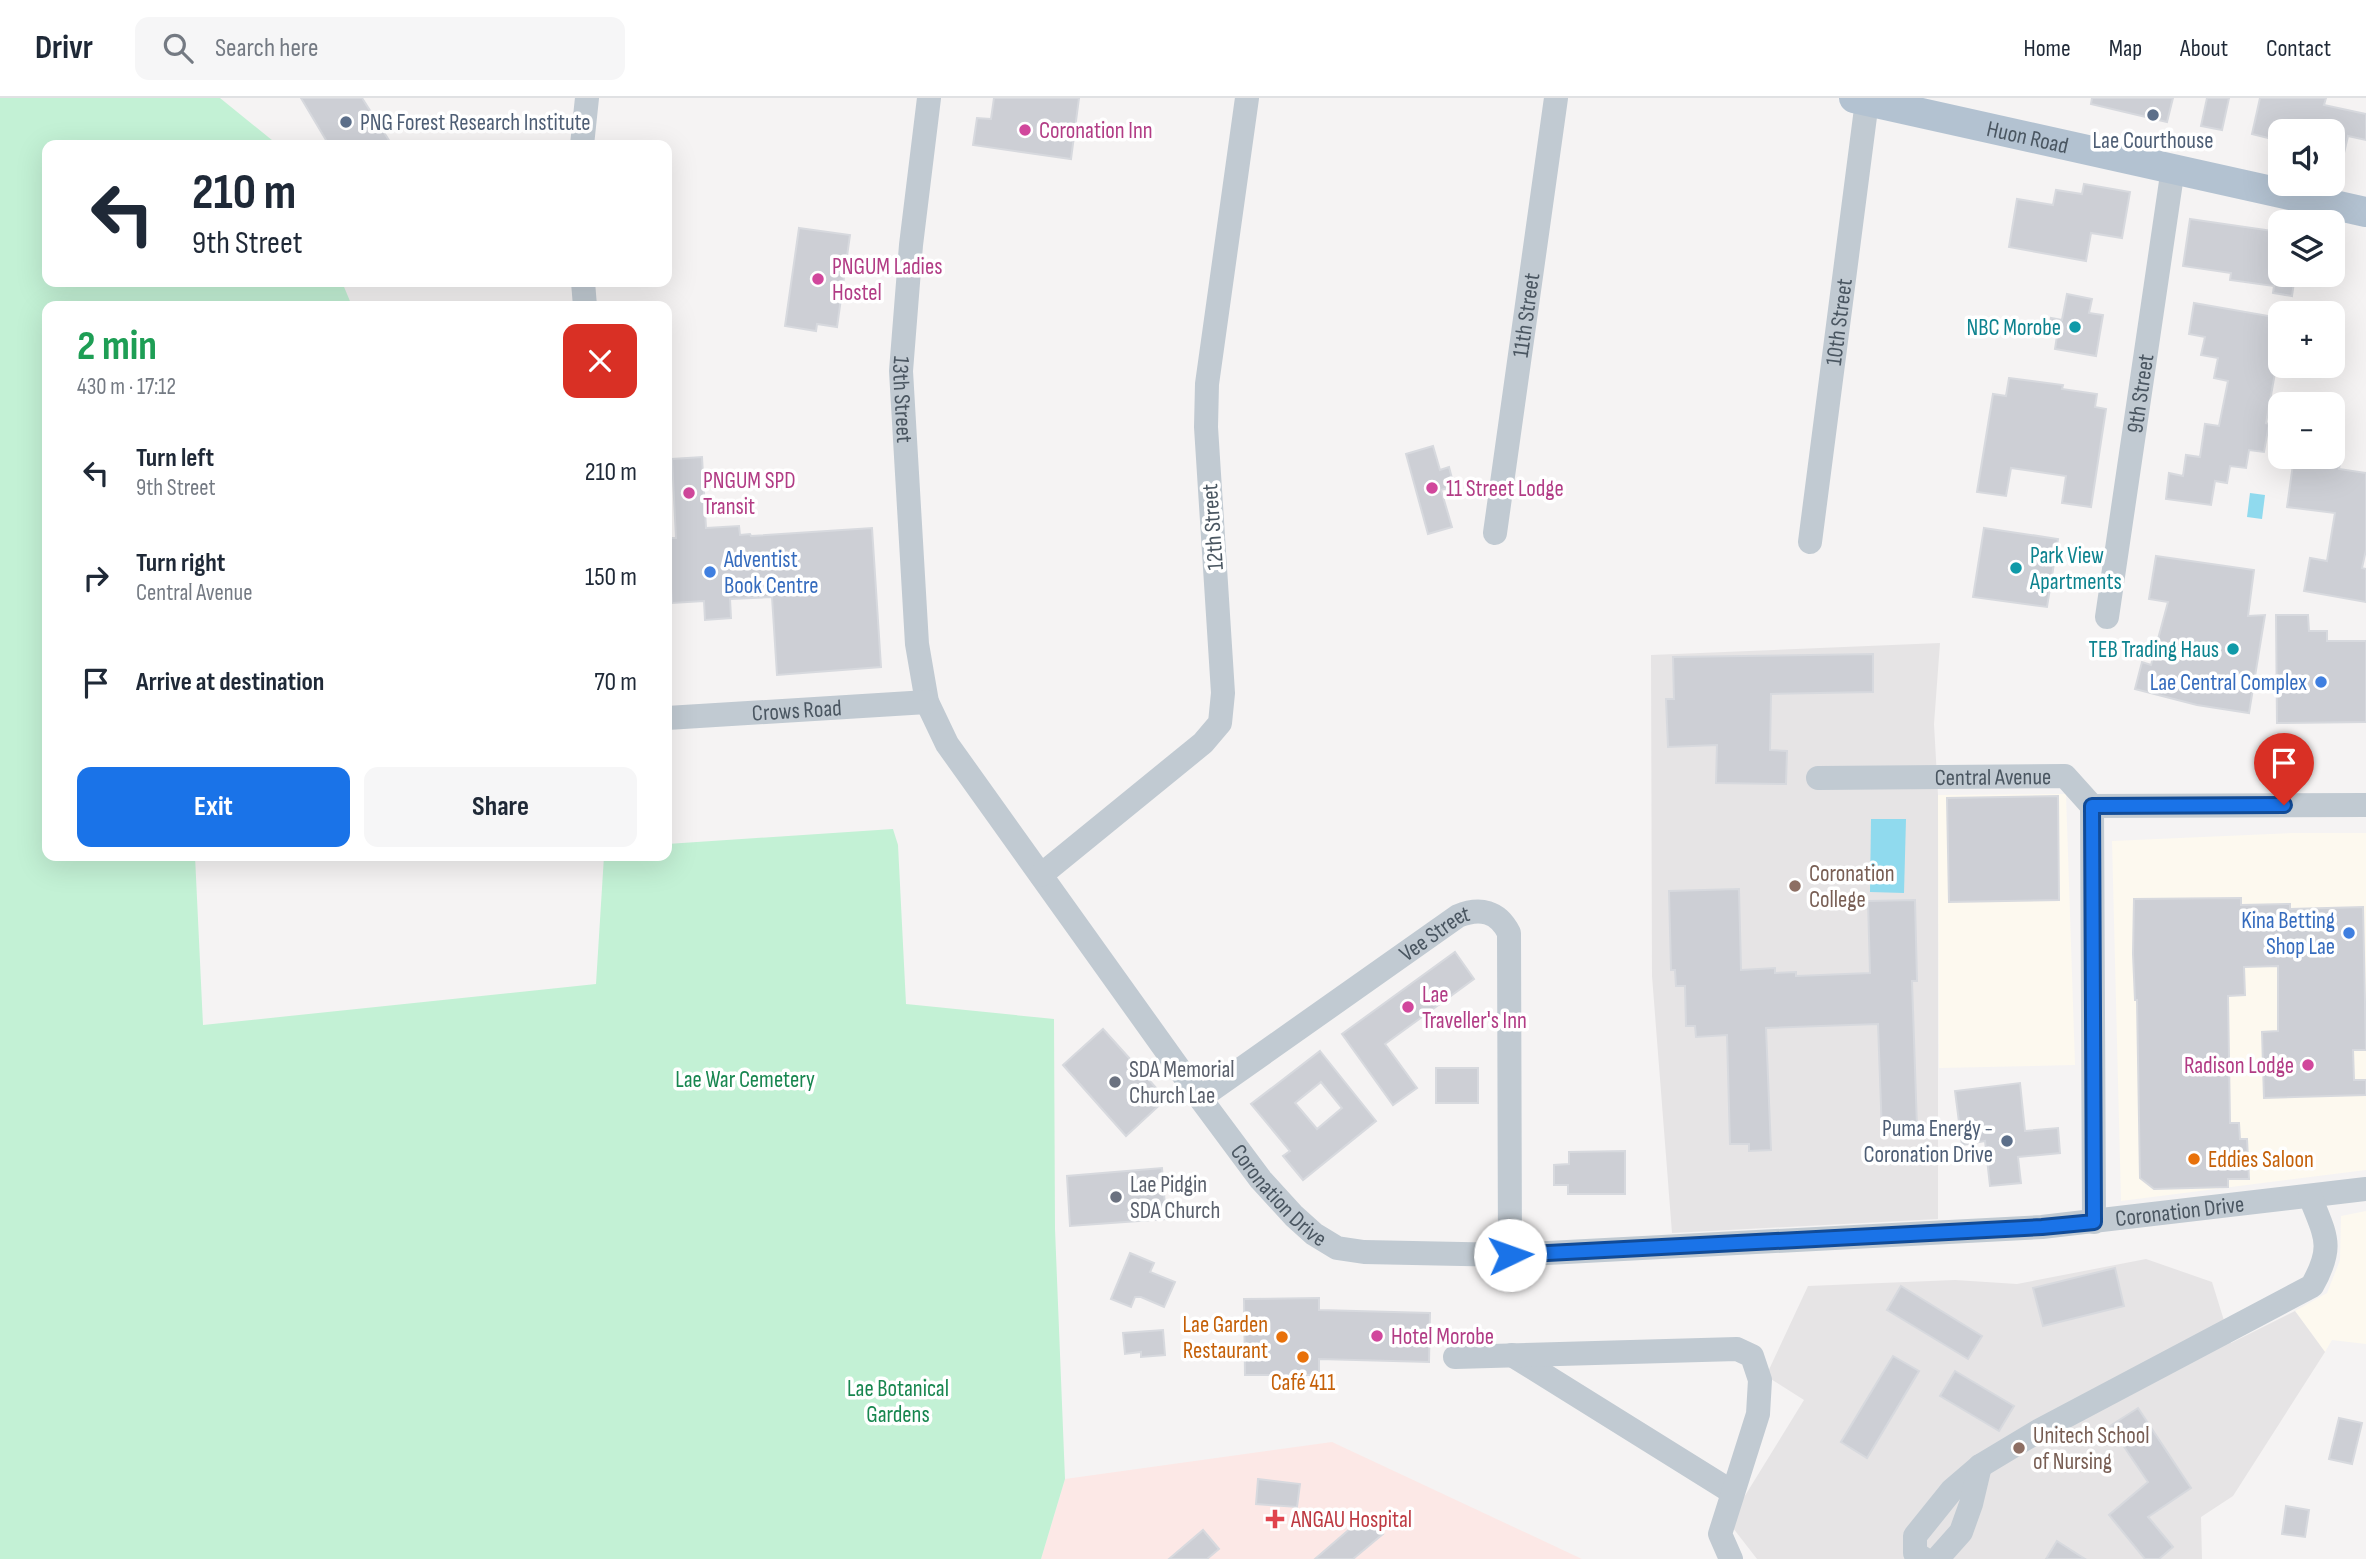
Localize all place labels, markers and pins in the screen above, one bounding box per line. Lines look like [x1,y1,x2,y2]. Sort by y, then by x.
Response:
marker: Lae Courthouse [2145,107,2161,123]
place label: PNG Forest Research Institute [360,109,591,137]
marker: PNG Forest Research Institute [338,114,354,130]
place label: Coronation Inn [1039,117,1153,145]
marker: Coronation Inn [1017,122,1033,138]
place label: Lae Courthouse [2093,127,2213,155]
place label: PNGUM Ladies Hostel [832,253,942,307]
marker: PNGUM Ladies Hostel [810,271,826,287]
place label: NBC Morobe [1966,314,2061,342]
marker: NBC Morobe [2067,319,2083,335]
place label: PNGUM SPD Transit [703,467,796,521]
place label: 11 Street Lodge [1446,475,1564,503]
marker: 11 Street Lodge [1424,480,1440,496]
marker: PNGUM SPD Transit [681,485,697,501]
place label: Park View Apartments [2029,542,2122,596]
place label: Adventist Book Centre [723,546,818,600]
marker: Park View Apartments [2008,560,2024,576]
marker: Adventist Book Centre [702,564,718,580]
place label: TEB Trading Haus [2089,636,2219,664]
marker: TEB Trading Haus [2225,641,2241,657]
place label: Lae Central Complex [2150,669,2307,697]
marker: Lae Central Complex [2313,674,2329,690]
pin [2254,733,2314,805]
place label: Coronation College [1809,860,1895,914]
marker: Coronation College [1787,878,1803,894]
place label: Kina Betting Shop Lae [2241,907,2335,961]
marker: Kina Betting Shop Lae [2341,925,2357,941]
place label: Lae Traveller's Inn [1422,981,1527,1035]
marker: Lae Traveller's Inn [1400,999,1416,1015]
place label: Radison Lodge [2184,1052,2294,1080]
place label: SDA Memorial Church Lae [1129,1056,1235,1110]
marker: Radison Lodge [2300,1057,2316,1073]
marker: SDA Memorial Church Lae [1107,1074,1123,1090]
place label: Puma Energy - Coronation Drive [1864,1115,1993,1169]
marker: Puma Energy - Coronation Drive [1999,1133,2015,1149]
place label: Eddies Saloon [2208,1146,2314,1174]
marker: Eddies Saloon [2186,1151,2202,1167]
place label: Lae Pidgin SDA Church [1130,1171,1220,1225]
marker: Lae Pidgin SDA Church [1108,1189,1124,1205]
place label: Lae Garden Restaurant [1183,1311,1268,1365]
place label: Hotel Morobe [1391,1323,1494,1351]
marker: Hotel Morobe [1369,1328,1385,1344]
marker: Lae Garden Restaurant [1274,1329,1290,1345]
marker: Café 411 [1295,1349,1311,1365]
place label: Café 411 [1271,1369,1335,1397]
place label: Unitech School of Nursing [2033,1422,2150,1476]
marker: Unitech School of Nursing [2011,1440,2027,1456]
place label: ANGAU Hospital [1290,1506,1412,1534]
marker: ANGAU Hospital [1265,1509,1285,1529]

